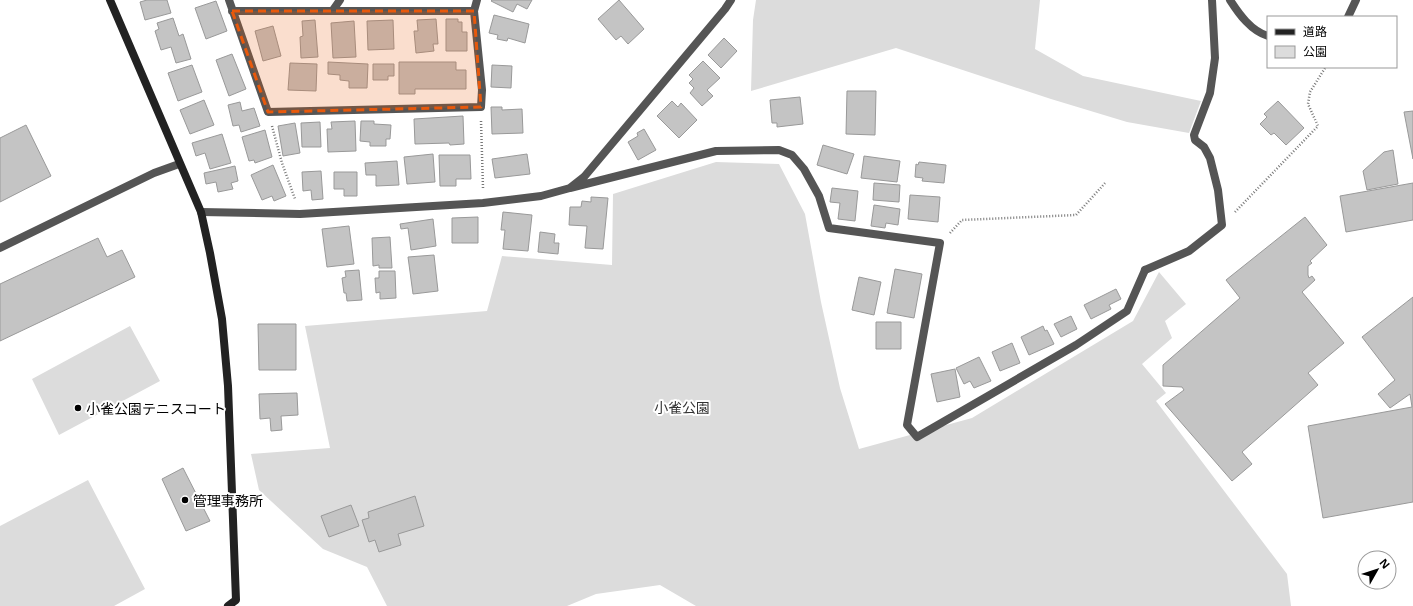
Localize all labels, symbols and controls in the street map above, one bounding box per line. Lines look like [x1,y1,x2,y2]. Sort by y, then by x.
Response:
legend [1267,16,1397,68]
text: 道路 [1303,23,1327,40]
text: 公園 [1303,43,1327,60]
park label: 小雀公園 [654,398,710,417]
place label: 小雀公園テニスコート [86,399,226,418]
marker: 小雀公園テニスコート [73,403,83,413]
place label: 管理事務所 [193,491,263,510]
marker: 管理事務所 [180,495,190,505]
north arrow [1357,550,1397,590]
text: N [1377,555,1394,572]

